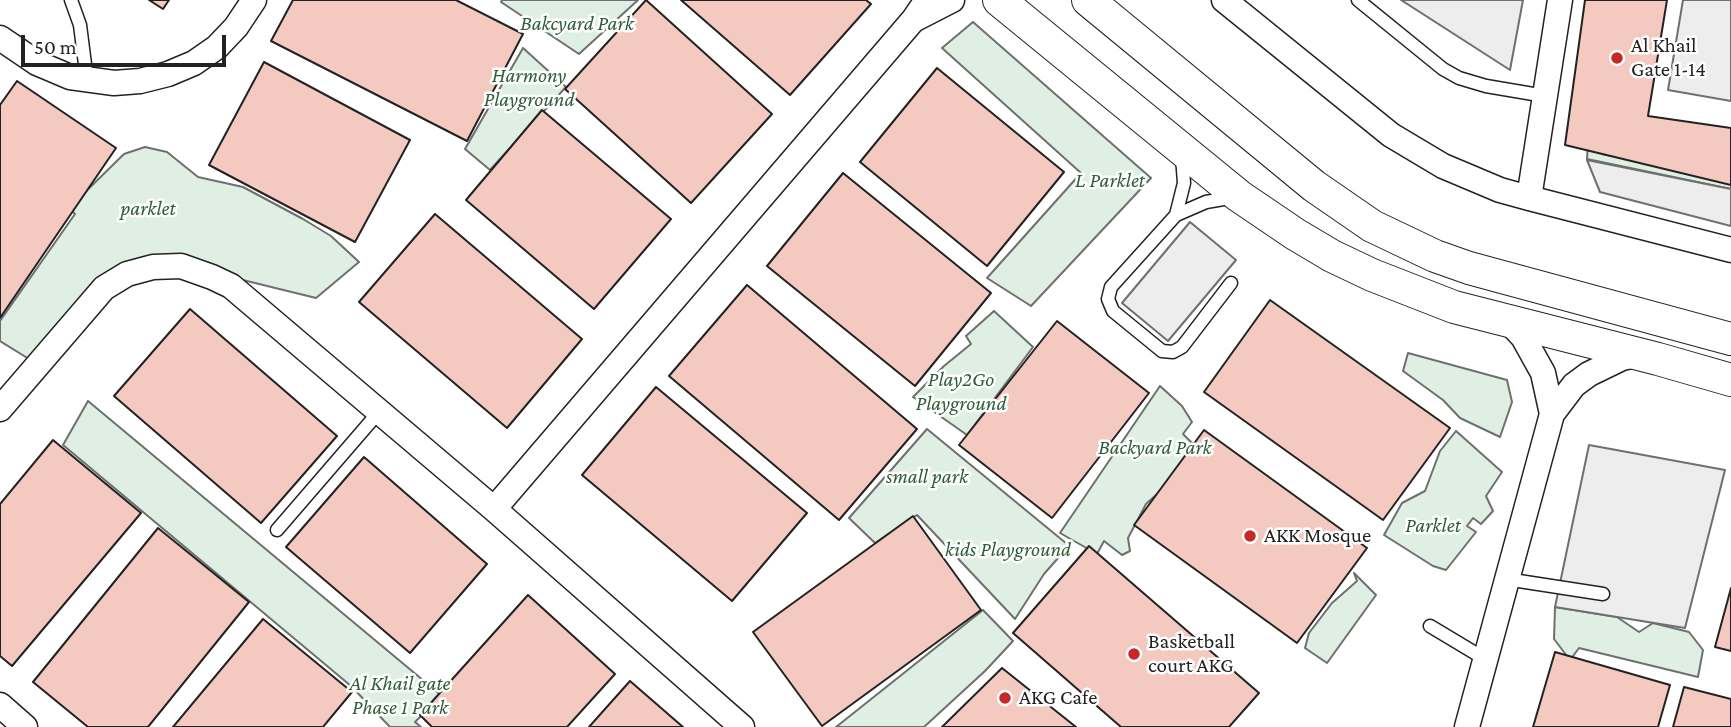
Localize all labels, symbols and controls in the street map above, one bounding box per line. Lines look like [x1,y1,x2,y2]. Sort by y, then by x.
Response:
park label: Bakcyard Park [520,11,634,37]
scale bar [24,21,229,65]
place label: Al Khail Gate 1-14 [1631,33,1706,83]
text: 50 m [34,35,77,59]
marker: Al Khail Gate 1-14 [1609,50,1625,66]
park label: Harmony Playground [484,63,574,113]
park label: L Parklet [1075,168,1145,194]
park label: parklet [120,196,176,222]
park label: Play2Go Playground [916,367,1006,417]
park label: Backyard Park [1098,435,1212,461]
park label: small park [886,464,968,490]
park label: Parklet [1405,513,1461,539]
place label: AKK Mosque [1264,523,1371,549]
marker: AKK Mosque [1242,528,1258,544]
park label: kids Playground [945,537,1071,563]
place label: Basketball court AKG [1148,629,1235,679]
marker: Basketball court AKG [1126,646,1142,662]
park label: Al Khail gate Phase 1 Park [349,671,451,721]
place label: AKG Cafe [1019,685,1097,711]
marker: AKG Cafe [997,690,1013,706]

